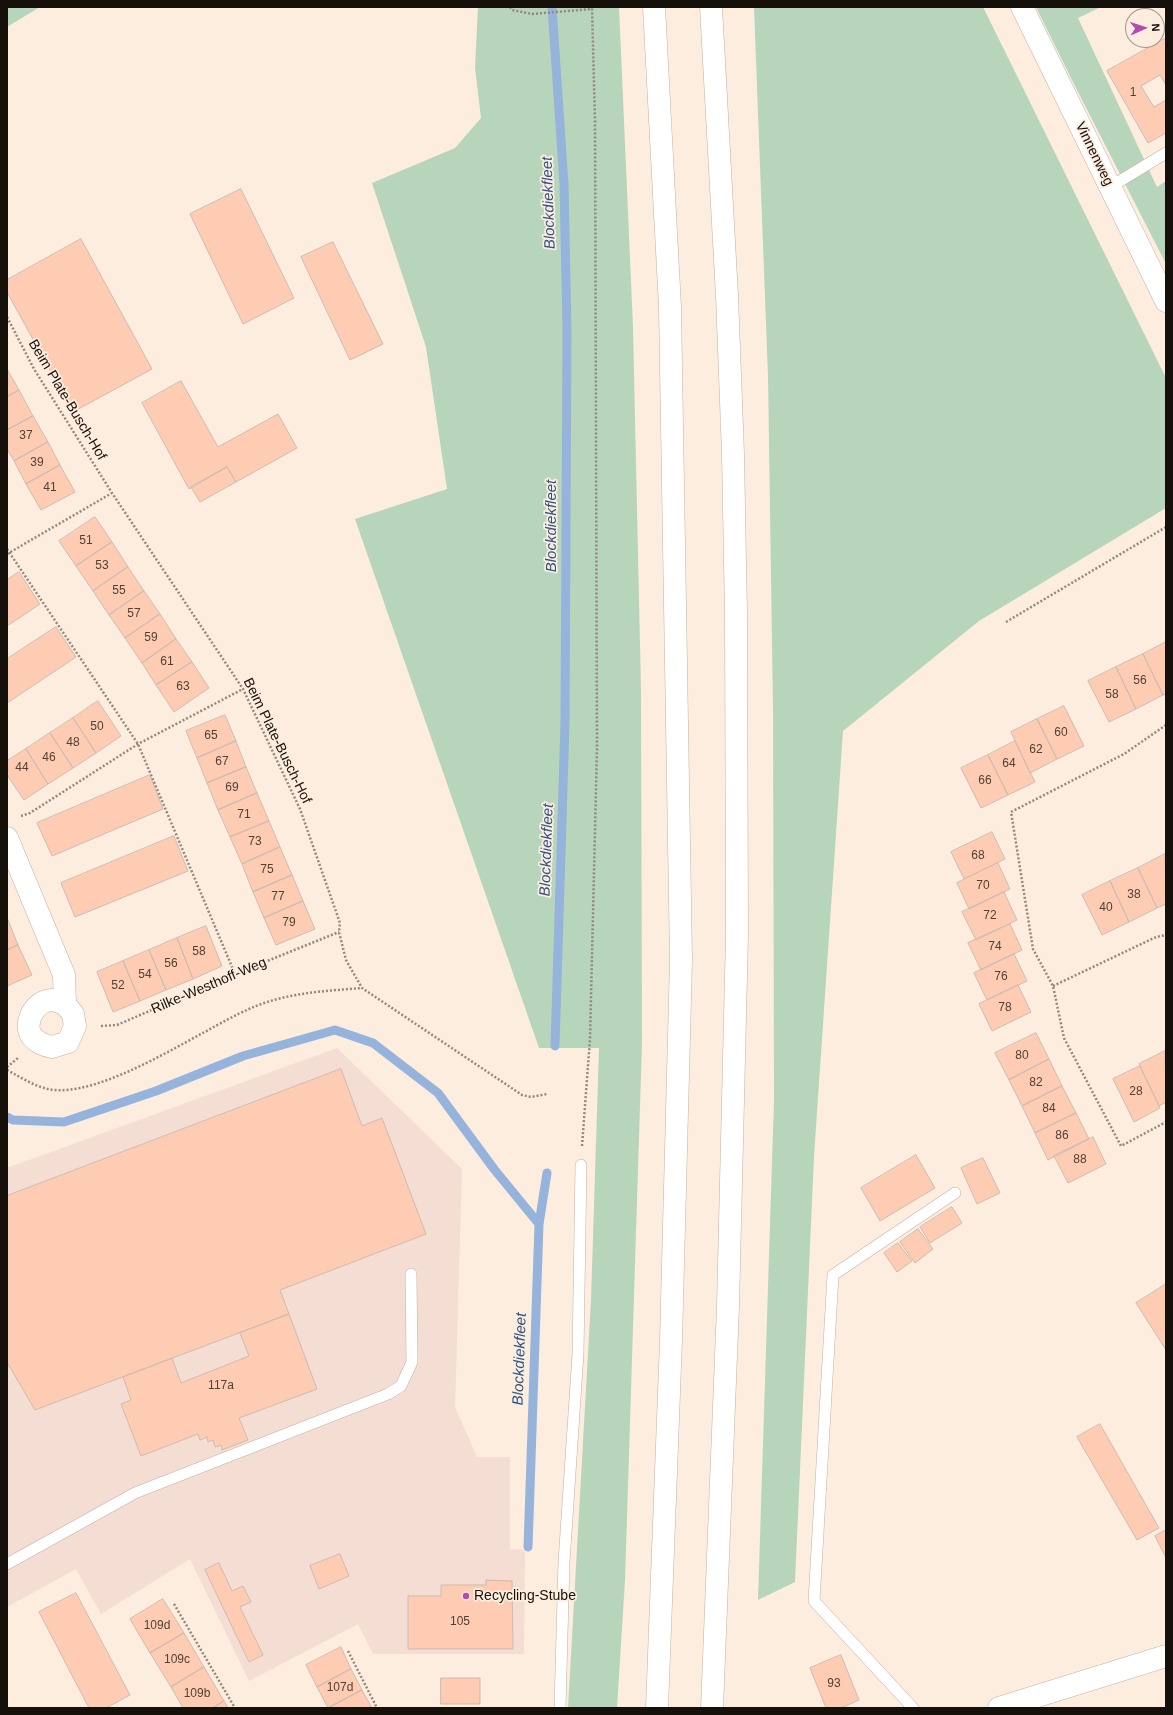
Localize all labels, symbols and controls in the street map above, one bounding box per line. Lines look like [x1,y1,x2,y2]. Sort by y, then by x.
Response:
north arrow [1125,8,1165,48]
text: N [1150,23,1162,32]
house number: 1 [1130,86,1136,100]
street label: Vinnenweg [1071,119,1117,189]
water label: Blockdiekfleet [538,156,560,250]
street label: Beim Plate-Busch-Hof [24,337,110,463]
house number: 37 [19,429,33,443]
house number: 39 [30,456,44,470]
water label: Blockdiekfleet [543,480,561,572]
house number: 41 [43,481,57,495]
house number: 51 [79,534,93,548]
house number: 53 [95,559,109,573]
house number: 55 [112,584,126,598]
house number: 57 [127,607,141,621]
house number: 59 [144,631,158,645]
house number: 61 [160,655,174,669]
house number: 56 [1133,674,1147,688]
street label: Beim Plate-Busch-Hof [239,675,315,807]
house number: 63 [176,680,190,694]
house number: 58 [1105,688,1119,702]
house number: 50 [90,720,104,734]
house number: 60 [1054,726,1068,740]
house number: 65 [204,729,218,743]
house number: 48 [66,736,80,750]
house number: 62 [1029,743,1043,757]
house number: 46 [42,751,56,765]
house number: 67 [215,755,229,769]
house number: 64 [1002,757,1016,771]
house number: 44 [15,761,29,775]
house number: 66 [978,774,992,788]
house number: 69 [225,781,239,795]
water label: Blockdiekfleet [536,803,558,897]
house number: 71 [237,808,251,822]
house number: 73 [248,835,262,849]
house number: 68 [971,849,985,863]
house number: 75 [260,863,274,877]
house number: 70 [976,879,990,893]
house number: 38 [1127,888,1141,902]
house number: 77 [271,890,285,904]
house number: 40 [1099,901,1113,915]
house number: 72 [983,909,997,923]
house number: 79 [282,916,296,930]
house number: 74 [988,940,1002,954]
house number: 58 [192,945,206,959]
street label: Rilke-Westhoff-Weg [149,954,269,1018]
house number: 56 [164,957,178,971]
house number: 54 [138,968,152,982]
house number: 76 [994,970,1008,984]
house number: 52 [111,979,125,993]
house number: 78 [998,1001,1012,1015]
house number: 80 [1015,1049,1029,1063]
house number: 82 [1029,1076,1043,1090]
house number: 28 [1129,1085,1143,1099]
house number: 84 [1042,1102,1056,1116]
house number: 86 [1055,1129,1069,1143]
house number: 88 [1073,1153,1087,1167]
water label: Blockdiekfleet [509,1312,531,1406]
house number: 117a [208,1379,234,1393]
place label: Recycling-Stube [474,1588,576,1604]
marker: Recycling-Stube [461,1591,471,1601]
house number: 105 [450,1615,470,1629]
house number: 109d [144,1619,170,1633]
house number: 109c [164,1653,190,1667]
house number: 93 [827,1677,841,1691]
house number: 107d [327,1681,353,1695]
house number: 109b [184,1687,210,1701]

